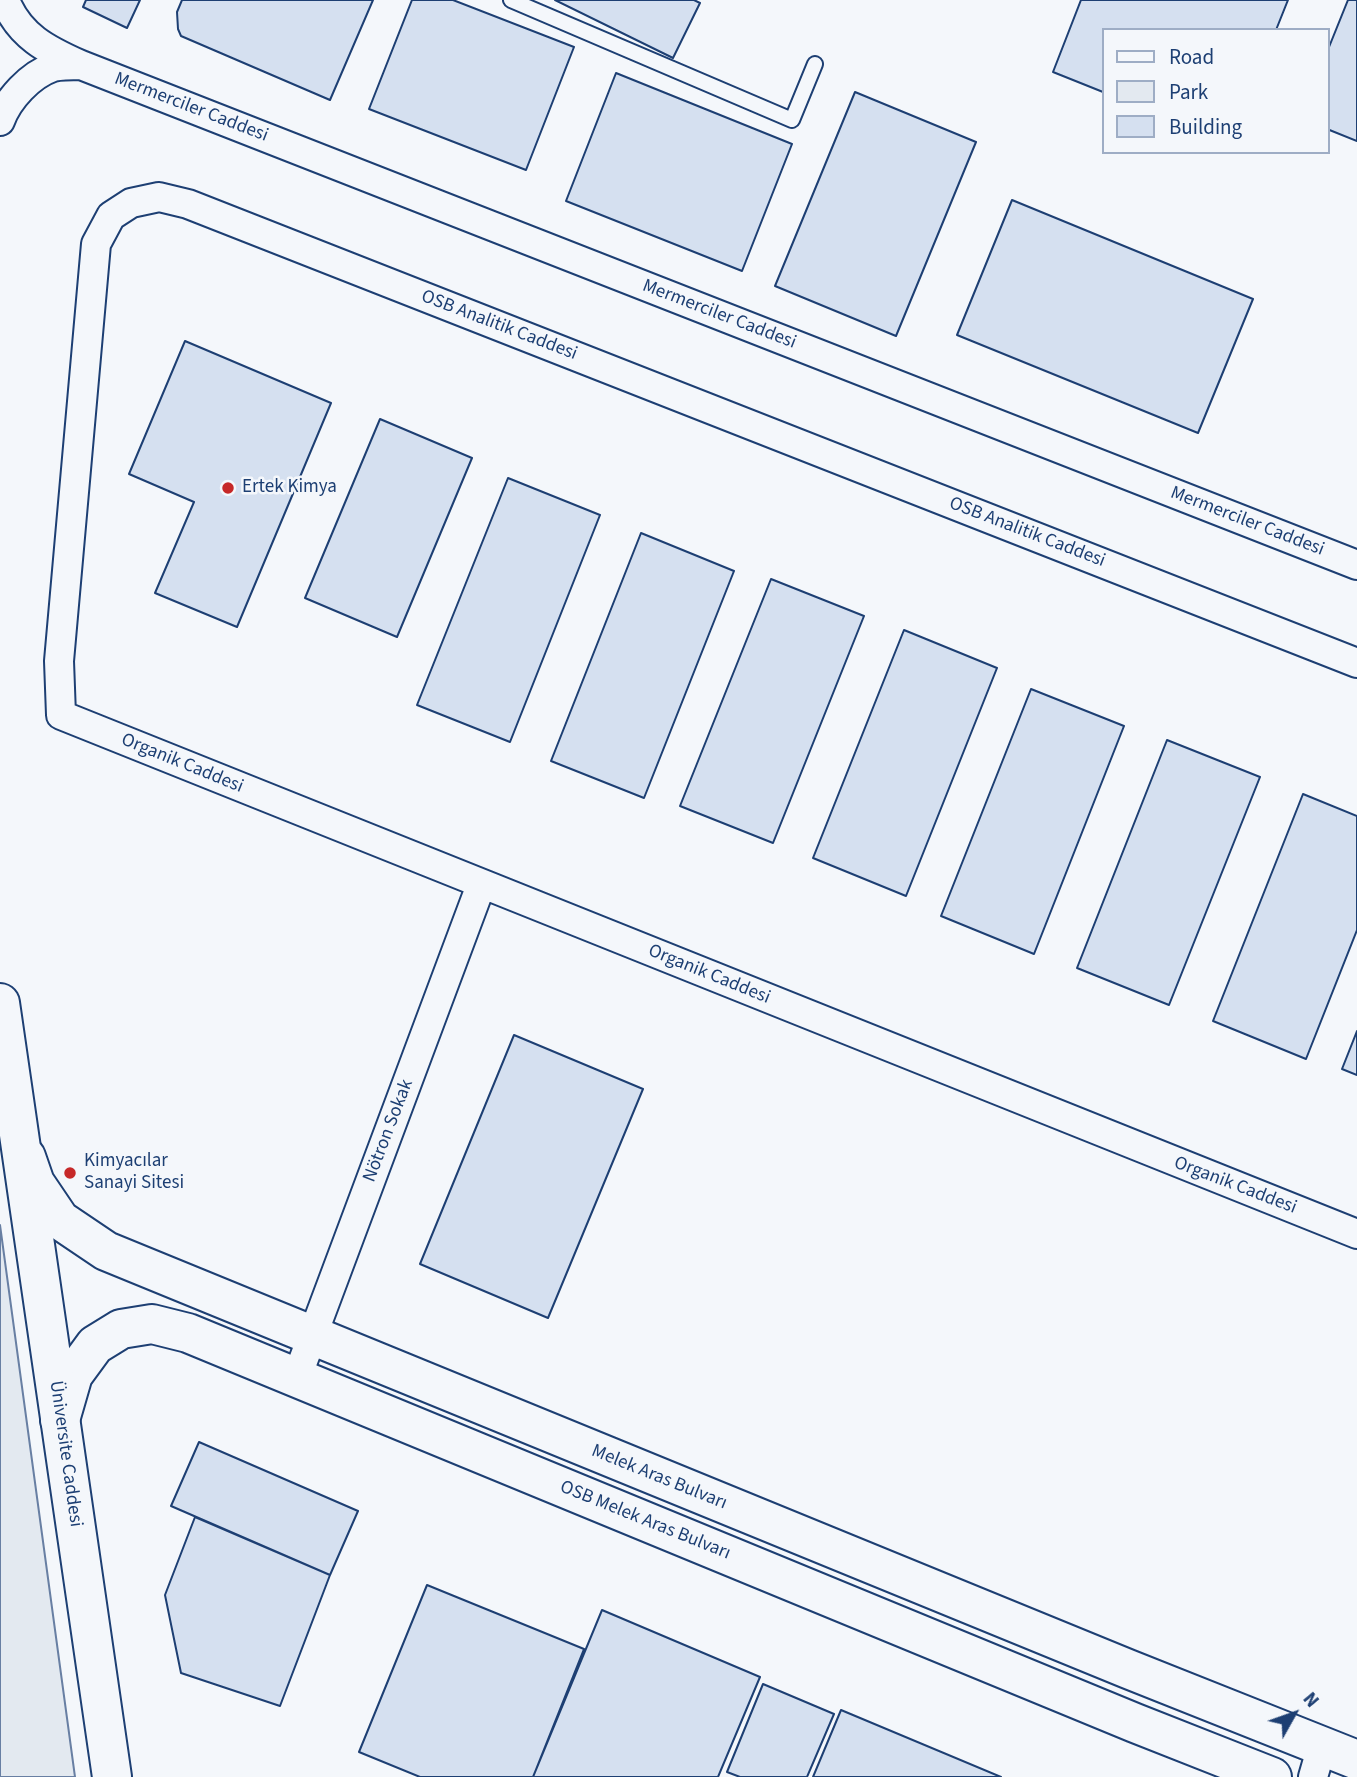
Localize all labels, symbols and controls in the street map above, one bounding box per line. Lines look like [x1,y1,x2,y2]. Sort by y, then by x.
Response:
legend [1102,28,1329,154]
text: Road [1169,42,1214,72]
street label: Mermerciler Caddesi [111,68,271,148]
text: Park [1169,77,1208,107]
text: Building [1169,112,1242,142]
street label: Mermerciler Caddesi [639,275,799,355]
street label: OSB Analitik Caddesi [418,286,580,366]
place label: Ertek Kimya [242,477,337,499]
marker: Ertek Kimya [220,480,236,496]
street label: Mermerciler Caddesi [1167,482,1327,562]
street label: OSB Analitik Caddesi [946,493,1108,573]
street label: Organik Caddesi [118,729,246,799]
street label: Organik Caddesi [645,940,773,1010]
street label: Nötron Sokak [359,1076,419,1186]
place label: Kimyacılar Sanayi Sitesi [84,1151,184,1195]
street label: Organik Caddesi [1170,1152,1300,1220]
marker: Kimyacılar Sanayi Sitesi [62,1165,78,1181]
street label: Üniversite Caddesi [43,1379,87,1529]
street label: Melek Aras Bulvarı [588,1440,730,1516]
street label: OSB Melek Aras Bulvarı [556,1476,734,1566]
north arrow [1259,1679,1329,1749]
text: N [1296,1687,1325,1714]

